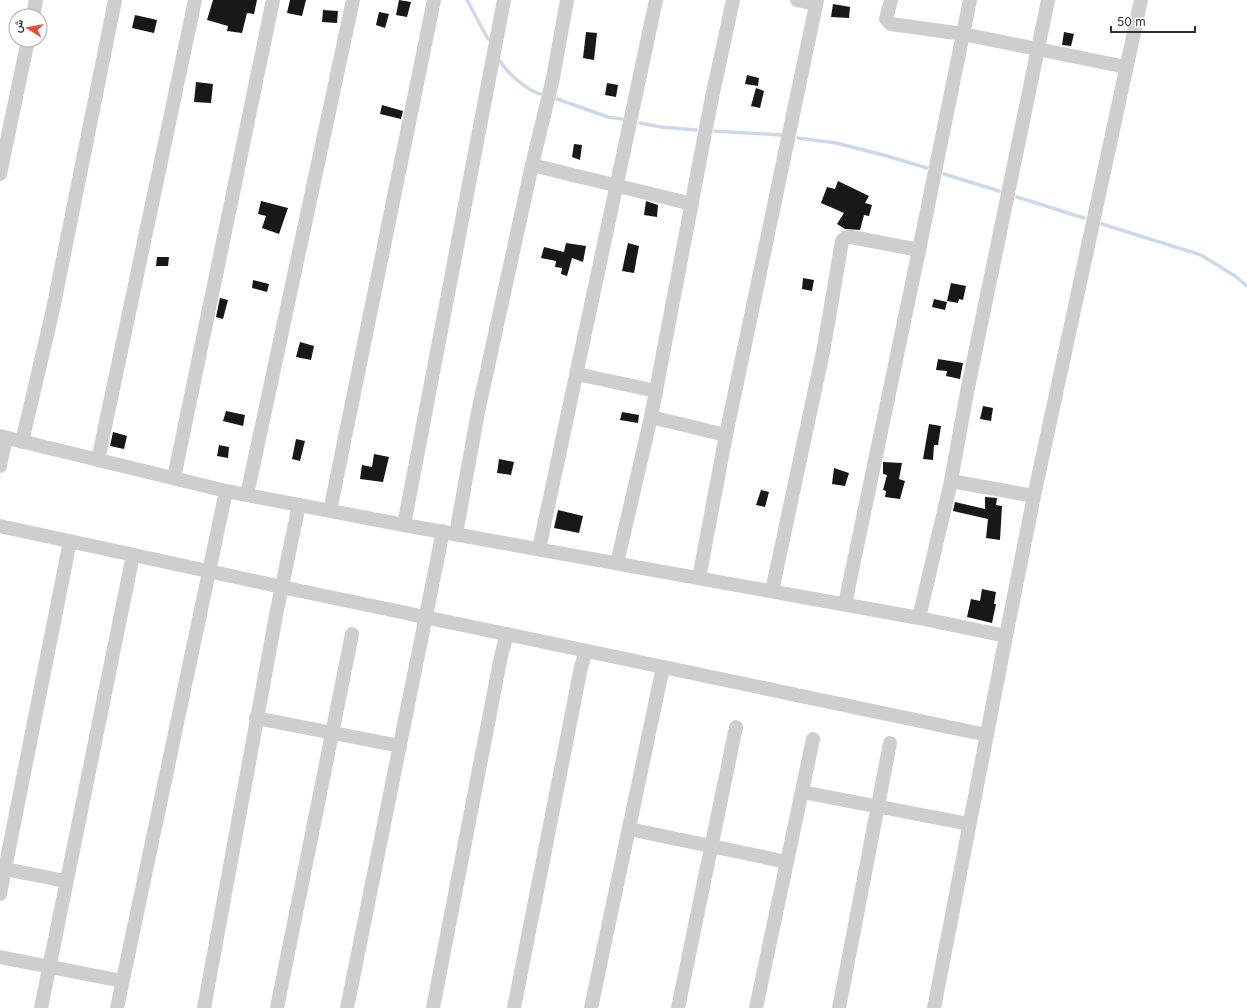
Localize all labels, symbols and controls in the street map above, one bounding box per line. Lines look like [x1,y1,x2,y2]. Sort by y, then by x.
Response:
north arrow [8,8,48,48]
scale bar [1111,8,1195,34]
text: 50 m [1117,14,1146,29]
text: ش [10,18,26,34]

